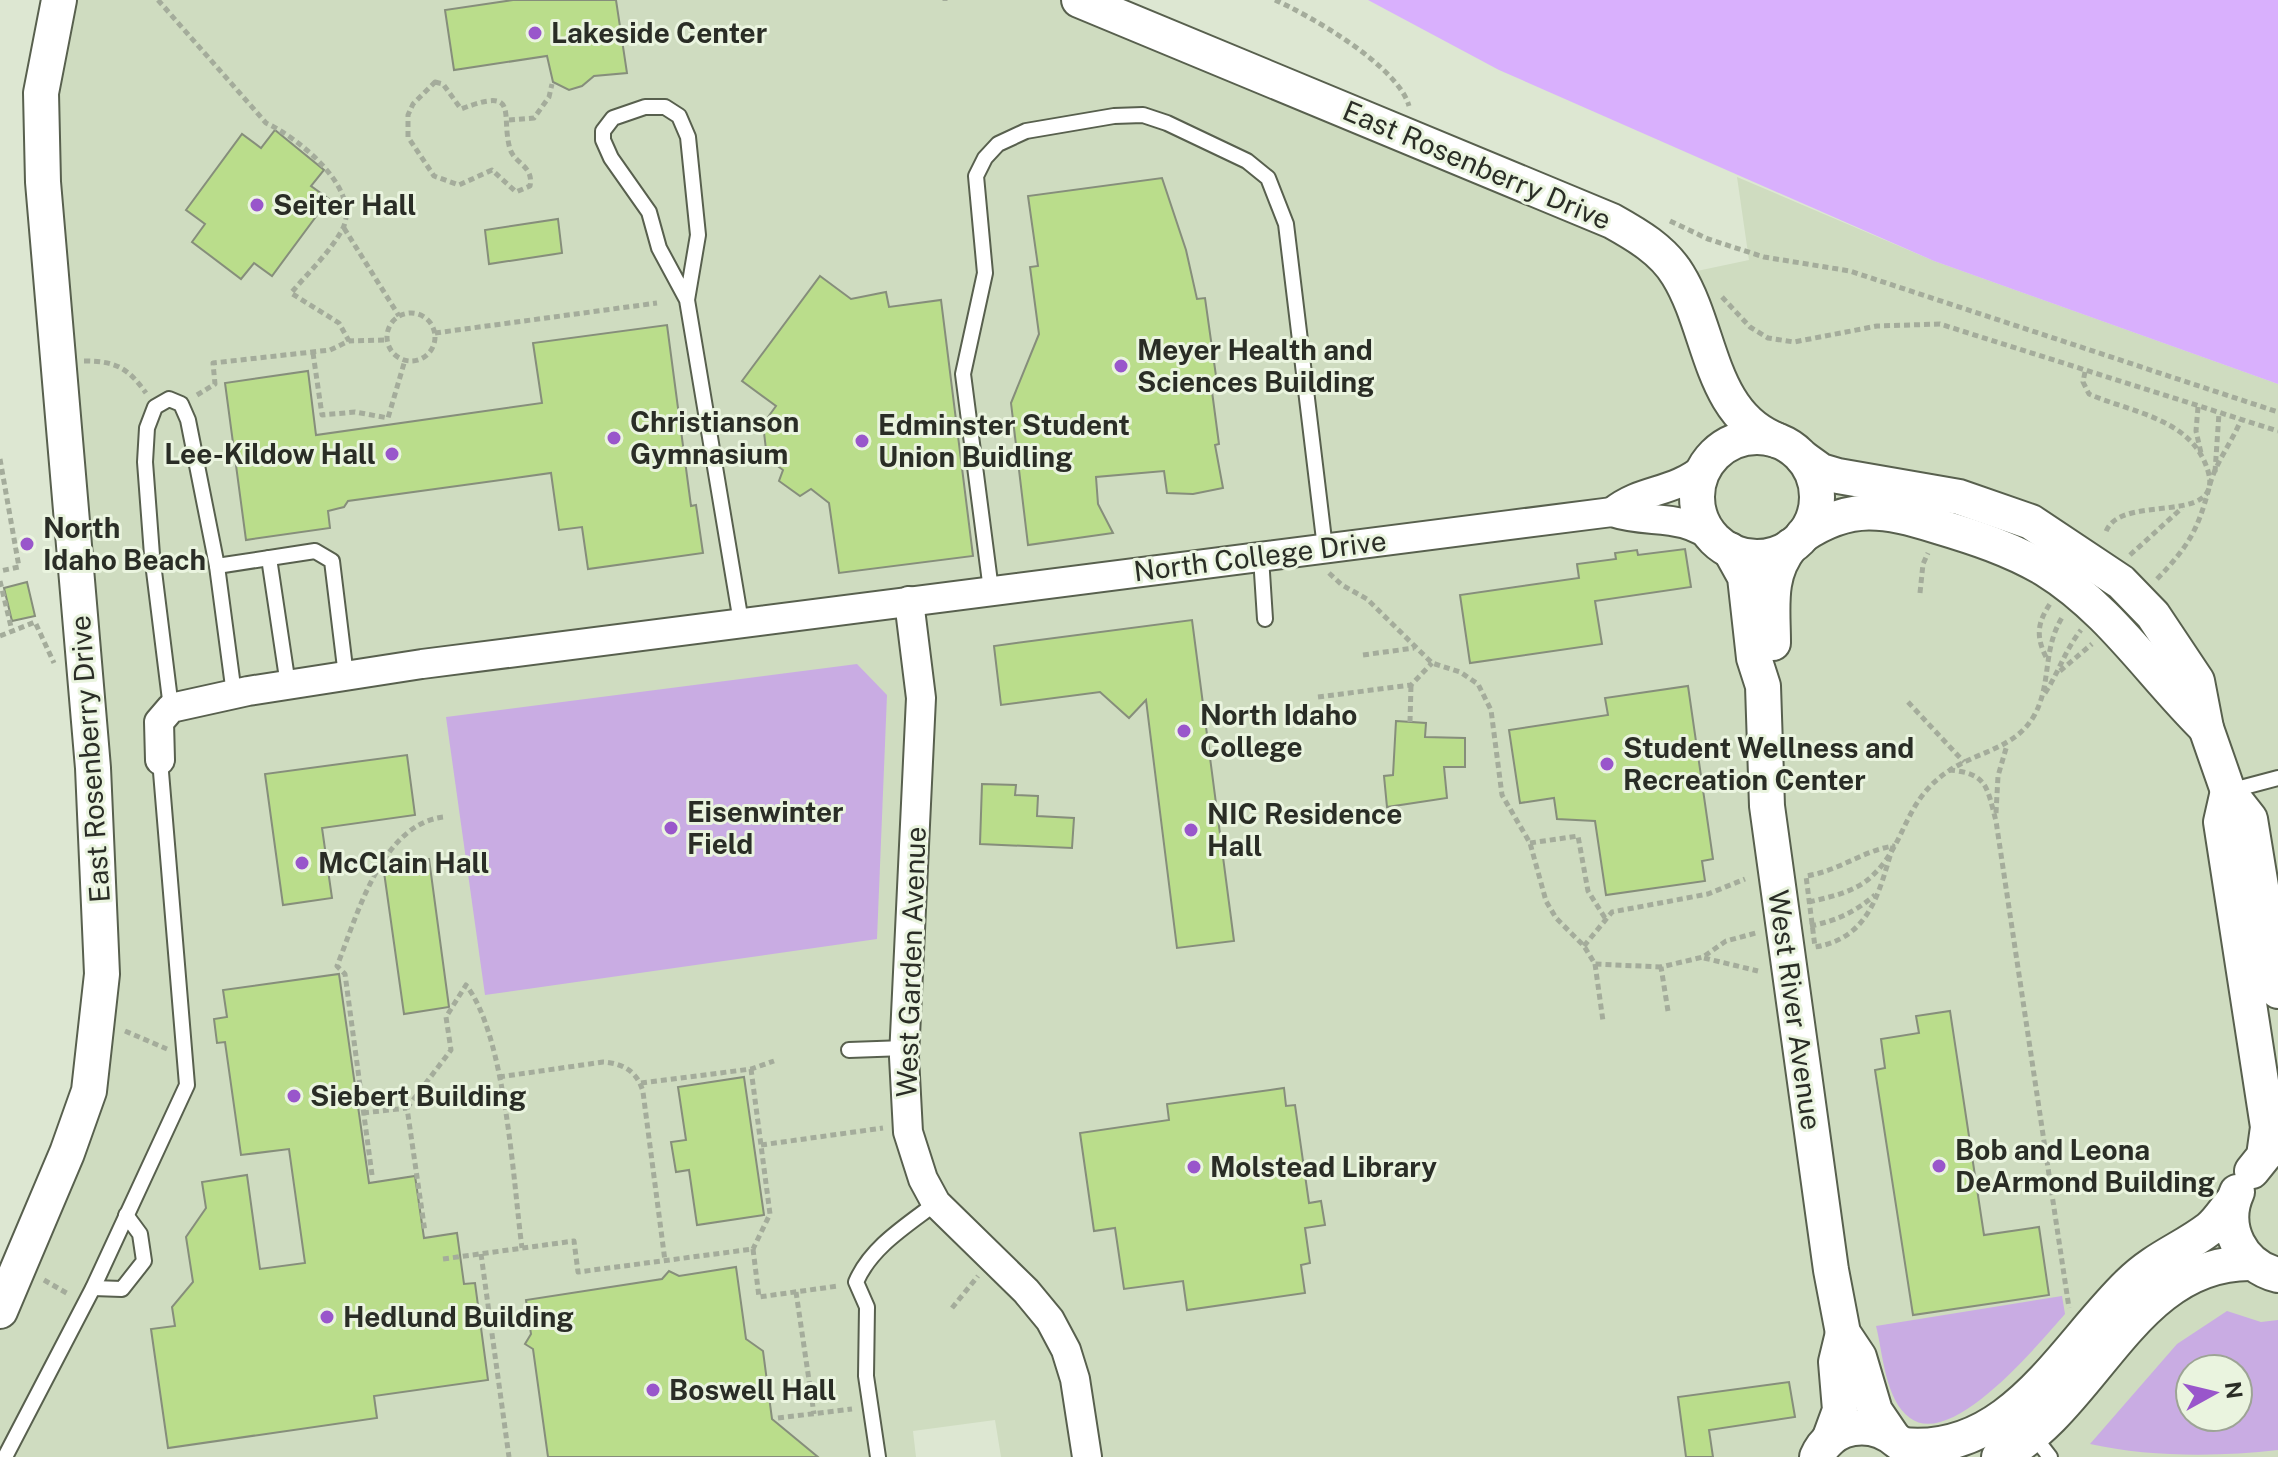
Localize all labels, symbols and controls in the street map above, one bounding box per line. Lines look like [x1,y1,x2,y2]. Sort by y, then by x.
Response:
place label: Lakeside Center [551,16,767,49]
marker: Lakeside Center [526,24,544,42]
street label: East Rosenberry Drive [1338,93,1616,236]
place label: Seiter Hall [273,188,416,221]
marker: Seiter Hall [248,196,266,214]
place label: Meyer Health and Sciences Building [1137,333,1375,398]
marker: Meyer Health and Sciences Building [1112,357,1130,375]
place label: Christianson Gymnasium [630,405,799,470]
place label: Edminster Student Union Buidling [878,408,1130,473]
marker: Christianson Gymnasium [605,429,623,447]
marker: Edminster Student Union Buidling [853,432,871,450]
place label: Lee-Kildow Hall [164,437,376,470]
marker: Lee-Kildow Hall [383,445,401,463]
place label: North Idaho Beach [43,511,206,576]
street label: North College Drive [1132,524,1388,587]
marker: North Idaho Beach [18,535,36,553]
street label: East Rosenberry Drive [63,614,116,904]
place label: North Idaho College [1200,698,1357,763]
marker: North Idaho College [1175,722,1193,740]
place label: Student Wellness and Recreation Center [1623,731,1914,796]
marker: Student Wellness and Recreation Center [1598,755,1616,773]
place label: Eisenwinter Field [687,795,844,860]
place label: NIC Residence Hall [1207,797,1402,862]
marker: Eisenwinter Field [662,819,680,837]
marker: NIC Residence Hall [1182,821,1200,839]
street label: West Garden Avenue [889,826,932,1098]
place label: McClain Hall [318,846,490,879]
marker: McClain Hall [293,854,311,872]
street label: West River Avenue [1762,888,1829,1132]
place label: Siebert Building [310,1079,526,1112]
marker: Siebert Building [285,1087,303,1105]
place label: Bob and Leona DeArmond Building [1955,1133,2215,1198]
place label: Molstead Library [1210,1150,1437,1183]
marker: Bob and Leona DeArmond Building [1930,1157,1948,1175]
marker: Molstead Library [1185,1158,1203,1176]
place label: Hedlund Building [343,1300,574,1333]
marker: Hedlund Building [318,1308,336,1326]
north arrow [2174,1353,2254,1433]
place label: Boswell Hall [669,1373,837,1406]
text: N [2220,1380,2248,1401]
marker: Boswell Hall [644,1381,662,1399]

